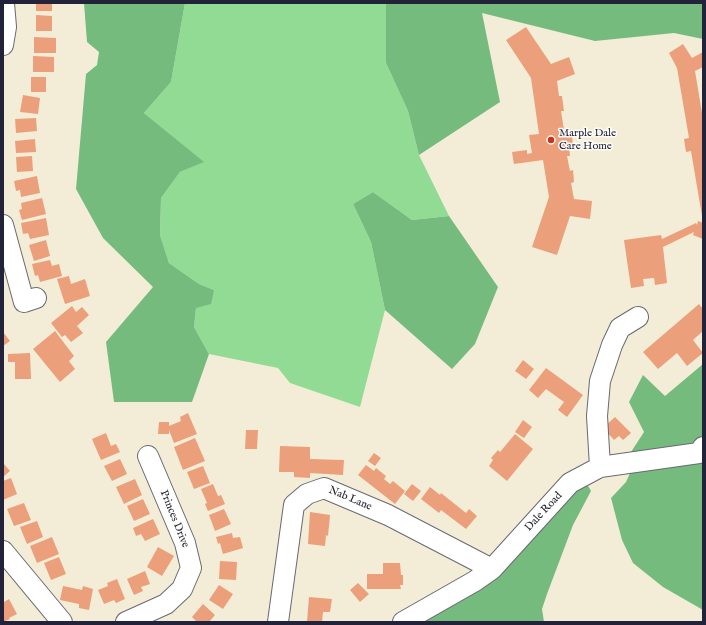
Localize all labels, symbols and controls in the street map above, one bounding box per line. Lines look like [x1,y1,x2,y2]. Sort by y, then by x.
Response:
place label: Marple Dale Care Home [559,127,616,153]
marker: Marple Dale Care Home [546,135,556,145]
street label: Nab Lane [326,484,374,514]
street label: Princes Drive [156,488,192,550]
street label: Dale Road [523,490,565,534]

